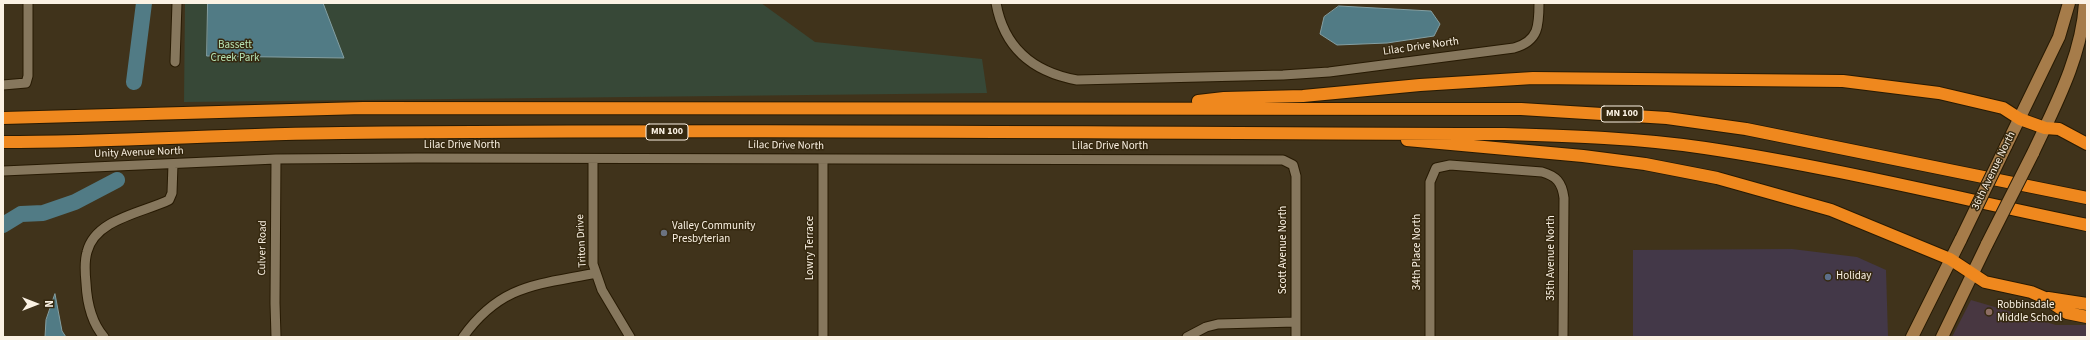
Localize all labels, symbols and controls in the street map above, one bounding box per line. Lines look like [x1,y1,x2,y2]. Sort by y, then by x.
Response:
street label: Lilac Drive North [1382,35,1460,59]
park label: Bassett Creek Park [210,39,260,65]
road number: MN 100 [1601,106,1643,122]
road number: MN 100 [646,124,688,140]
street label: 36th Avenue North [1969,130,2019,212]
street label: Lilac Drive North [424,139,500,153]
street label: Lilac Drive North [748,139,824,153]
street label: Lilac Drive North [1072,140,1148,154]
street label: Unity Avenue North [94,145,184,161]
street label: Scott Avenue North [1277,206,1291,294]
street label: Triton Drive [574,214,590,268]
street label: 34th Place North [1411,214,1425,290]
street label: 35th Avenue North [1545,215,1559,301]
street label: Lowry Terrace [804,216,818,280]
street label: Culver Road [256,220,270,276]
place label: Valley Community Presbyterian [672,220,755,246]
marker: Valley Community Presbyterian [659,228,669,238]
place label: Holiday [1836,270,1871,284]
marker: Holiday [1823,272,1833,282]
north arrow [16,284,56,324]
place label: Robbinsdale Middle School [1997,299,2062,325]
text: N [41,300,56,308]
marker: Robbinsdale Middle School [1984,307,1994,317]

